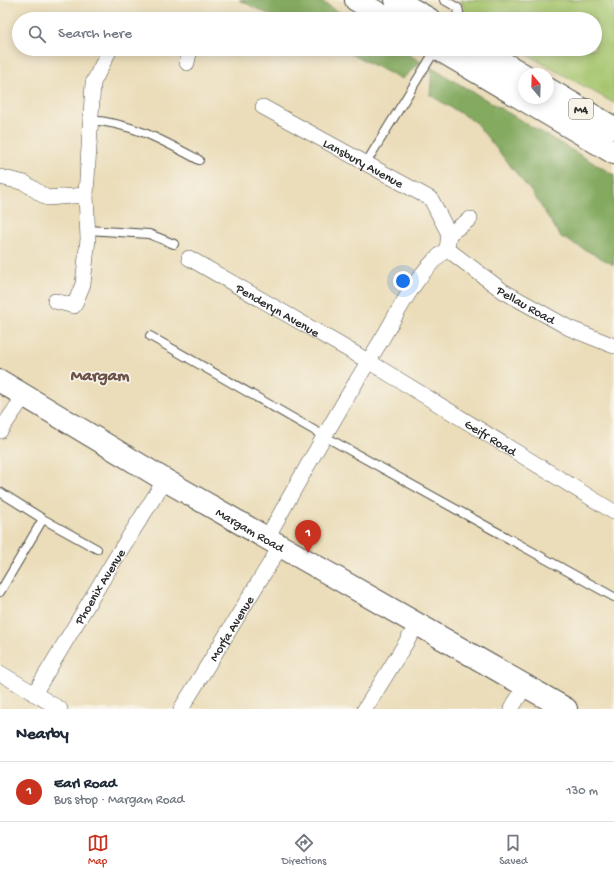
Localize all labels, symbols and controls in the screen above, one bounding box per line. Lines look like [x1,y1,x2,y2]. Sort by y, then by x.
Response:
search box [12,12,602,56]
icon: search [26,23,48,45]
text: Search here [58,25,132,43]
north arrow [518,68,554,104]
road number: M4 [569,99,593,119]
street label: Lansbury Avenue [320,136,406,193]
your location [393,271,413,291]
street label: Penderyn Avenue [232,281,322,342]
street label: Pellau Road [492,283,558,329]
district label: Margam [71,367,130,387]
street label: Geifr Road [461,417,520,461]
street label: Margam Road [213,506,287,557]
pin: 1 [295,520,321,553]
street label: Phoenix Avenue [72,546,130,629]
street label: Morfa Avenue [207,594,258,665]
text: Nearby [16,725,69,745]
text: Earl Road [54,775,117,793]
text: 1 [26,784,32,799]
text: 130 m [566,784,598,799]
text: Bus stop · Margam Road [54,793,184,808]
tab: Map [87,832,109,868]
tab: Directions [282,832,326,868]
tab: Saved [499,832,527,868]

